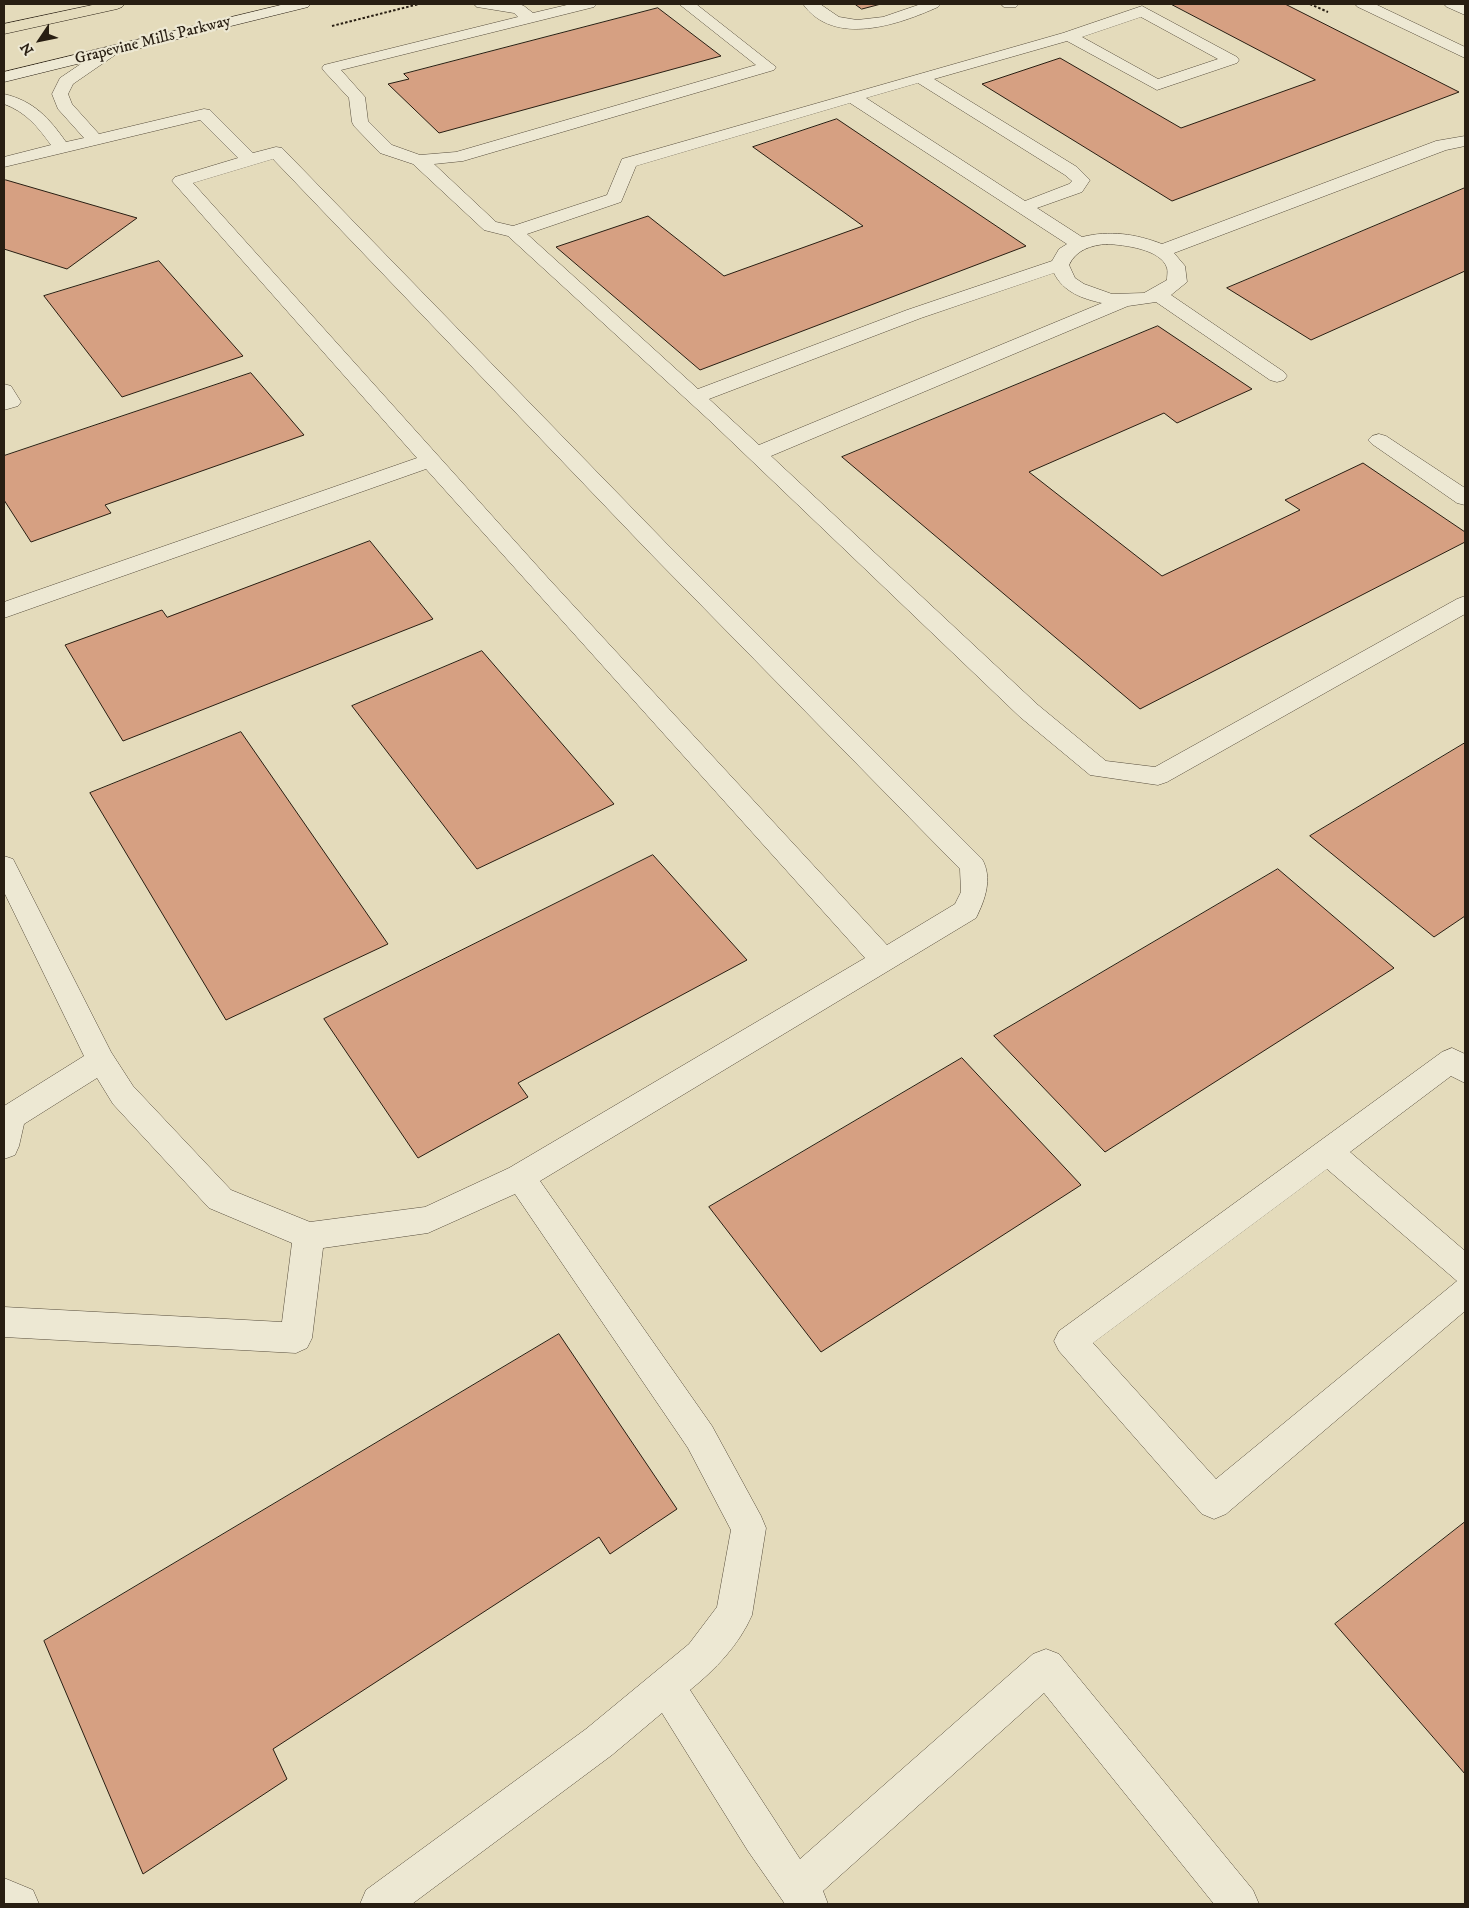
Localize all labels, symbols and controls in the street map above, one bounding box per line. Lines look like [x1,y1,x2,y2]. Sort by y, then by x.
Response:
street label: Grapevine Mills Parkway [73,12,233,70]
north arrow [15,15,65,65]
text: N [17,39,38,58]

